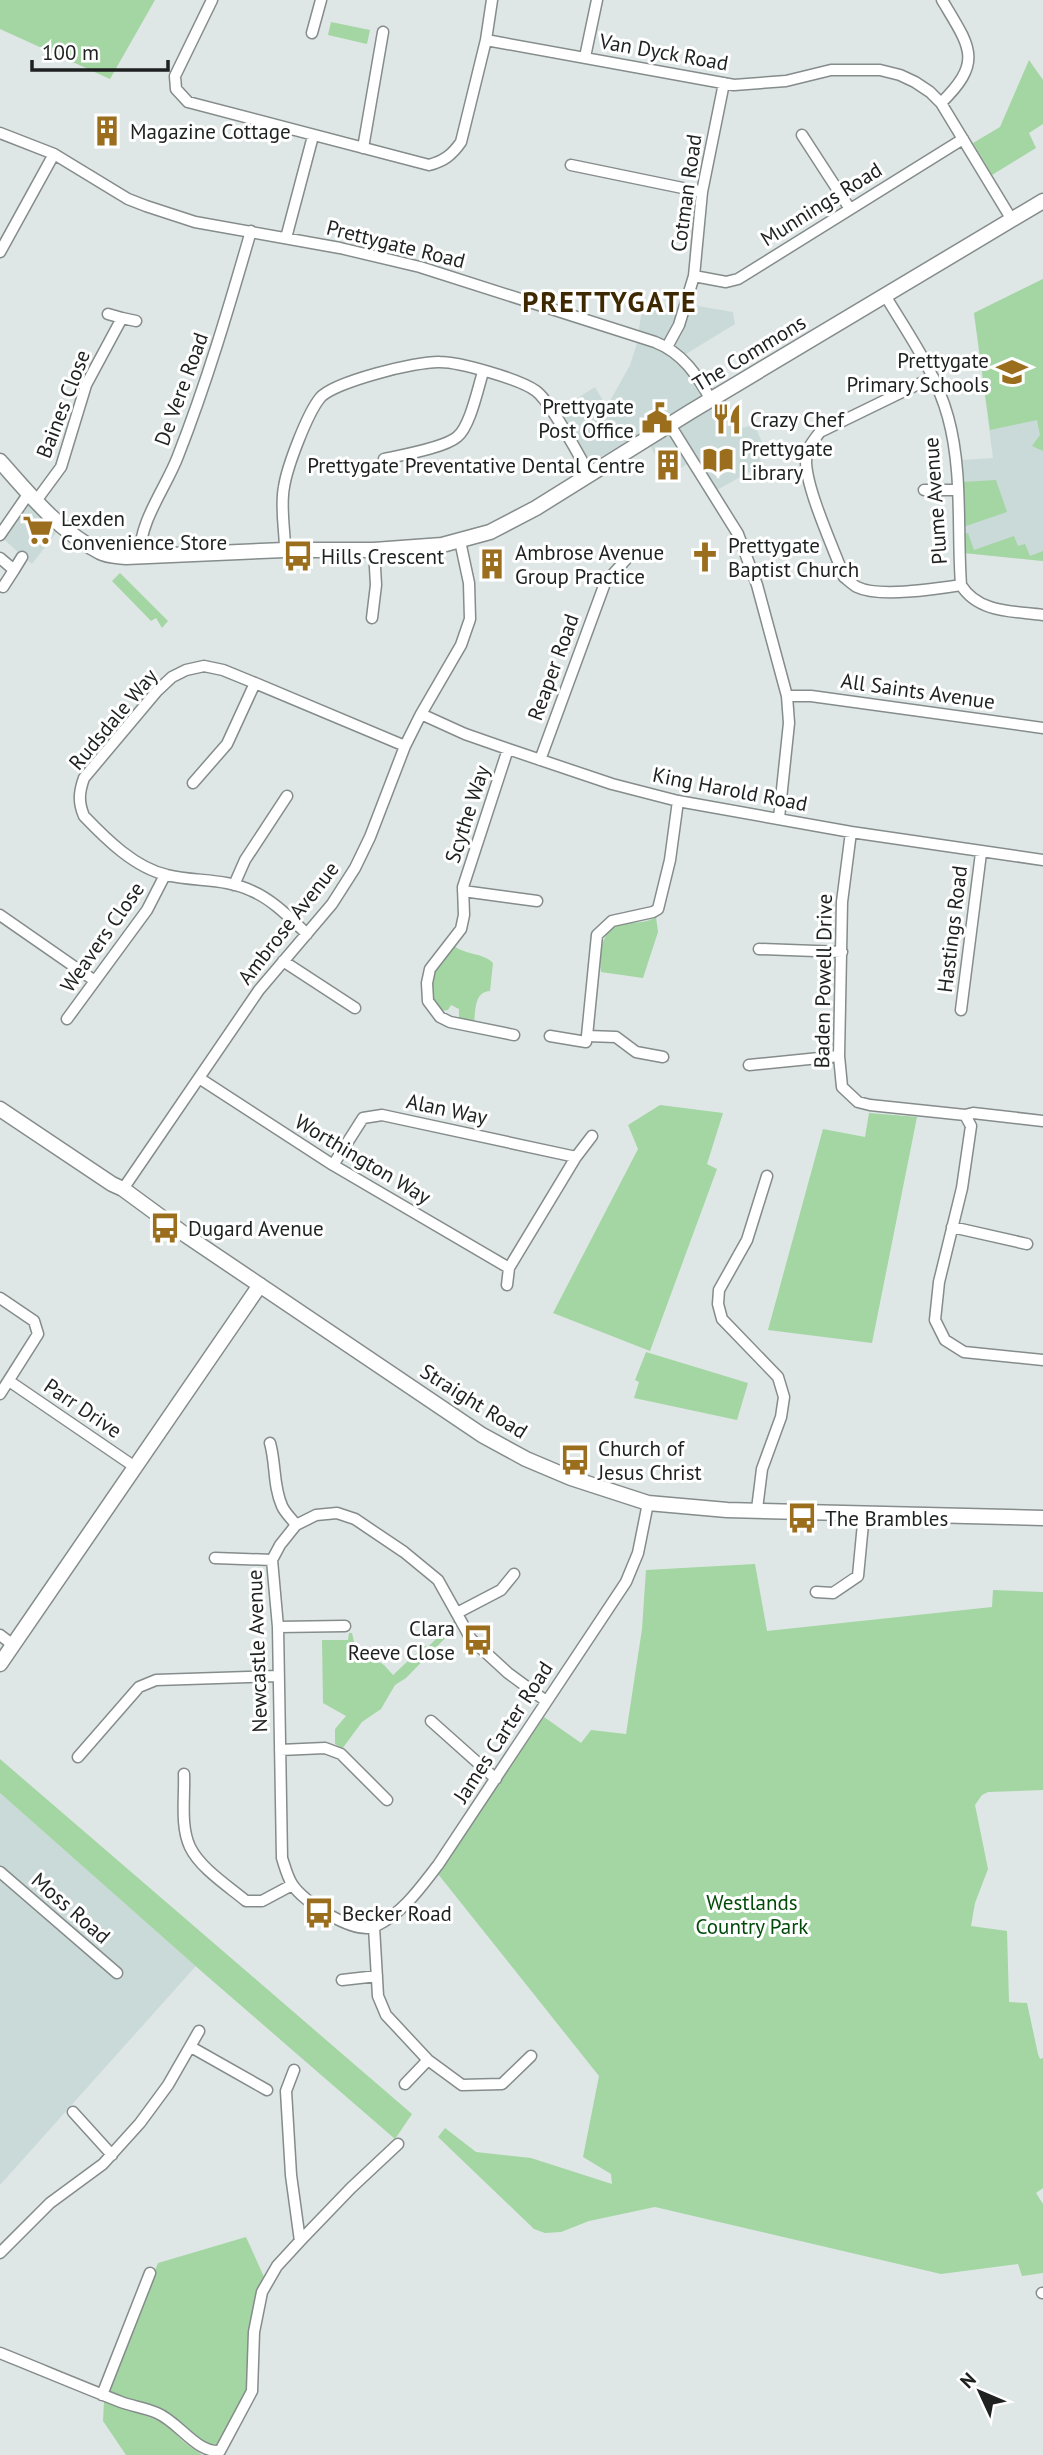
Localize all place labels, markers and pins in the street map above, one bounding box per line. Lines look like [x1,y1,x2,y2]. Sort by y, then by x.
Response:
building icon: Magazine Cottage [90,114,124,148]
place label: Magazine Cottage [130,118,291,145]
place label: Prettygate Primary Schools [846,347,989,398]
school or university icon: Prettygate Primary Schools [995,355,1029,389]
place label: Prettygate Post Office [538,393,634,444]
public building icon: Prettygate Post Office [640,401,674,435]
restaurant icon: Crazy Chef [710,402,744,436]
place label: Crazy Chef [750,406,845,433]
place label: Prettygate Library [741,435,833,486]
library icon: Prettygate Library [701,443,735,477]
building icon: Prettygate Preventative Dental Centre [651,448,685,482]
place label: Prettygate Preventative Dental Centre [307,452,645,479]
place label: Lexden Convenience Store [61,505,227,556]
supermarket icon: Lexden Convenience Store [21,513,55,547]
place label: Prettygate Baptist Church [728,532,859,583]
bus stop icon: Hills Crescent [281,539,315,573]
place label: Ambrose Avenue Group Practice [515,539,664,590]
church icon: Prettygate Baptist Church [688,540,722,574]
place label: Hills Crescent [321,543,444,570]
building icon: Ambrose Avenue Group Practice [475,547,509,581]
bus stop icon: Dugard Avenue [148,1211,182,1245]
place label: Dugard Avenue [188,1215,324,1242]
place label: Church of Jesus Christ [597,1435,702,1486]
bus stop icon: Church of Jesus Christ [558,1443,592,1477]
bus stop icon: The Brambles [785,1501,819,1535]
place label: The Brambles [825,1505,948,1532]
place label: Clara Reeve Close [348,1615,455,1666]
bus stop icon: Clara Reeve Close [461,1623,495,1657]
bus stop icon: Becker Road [302,1896,336,1930]
place label: Becker Road [342,1900,452,1927]

